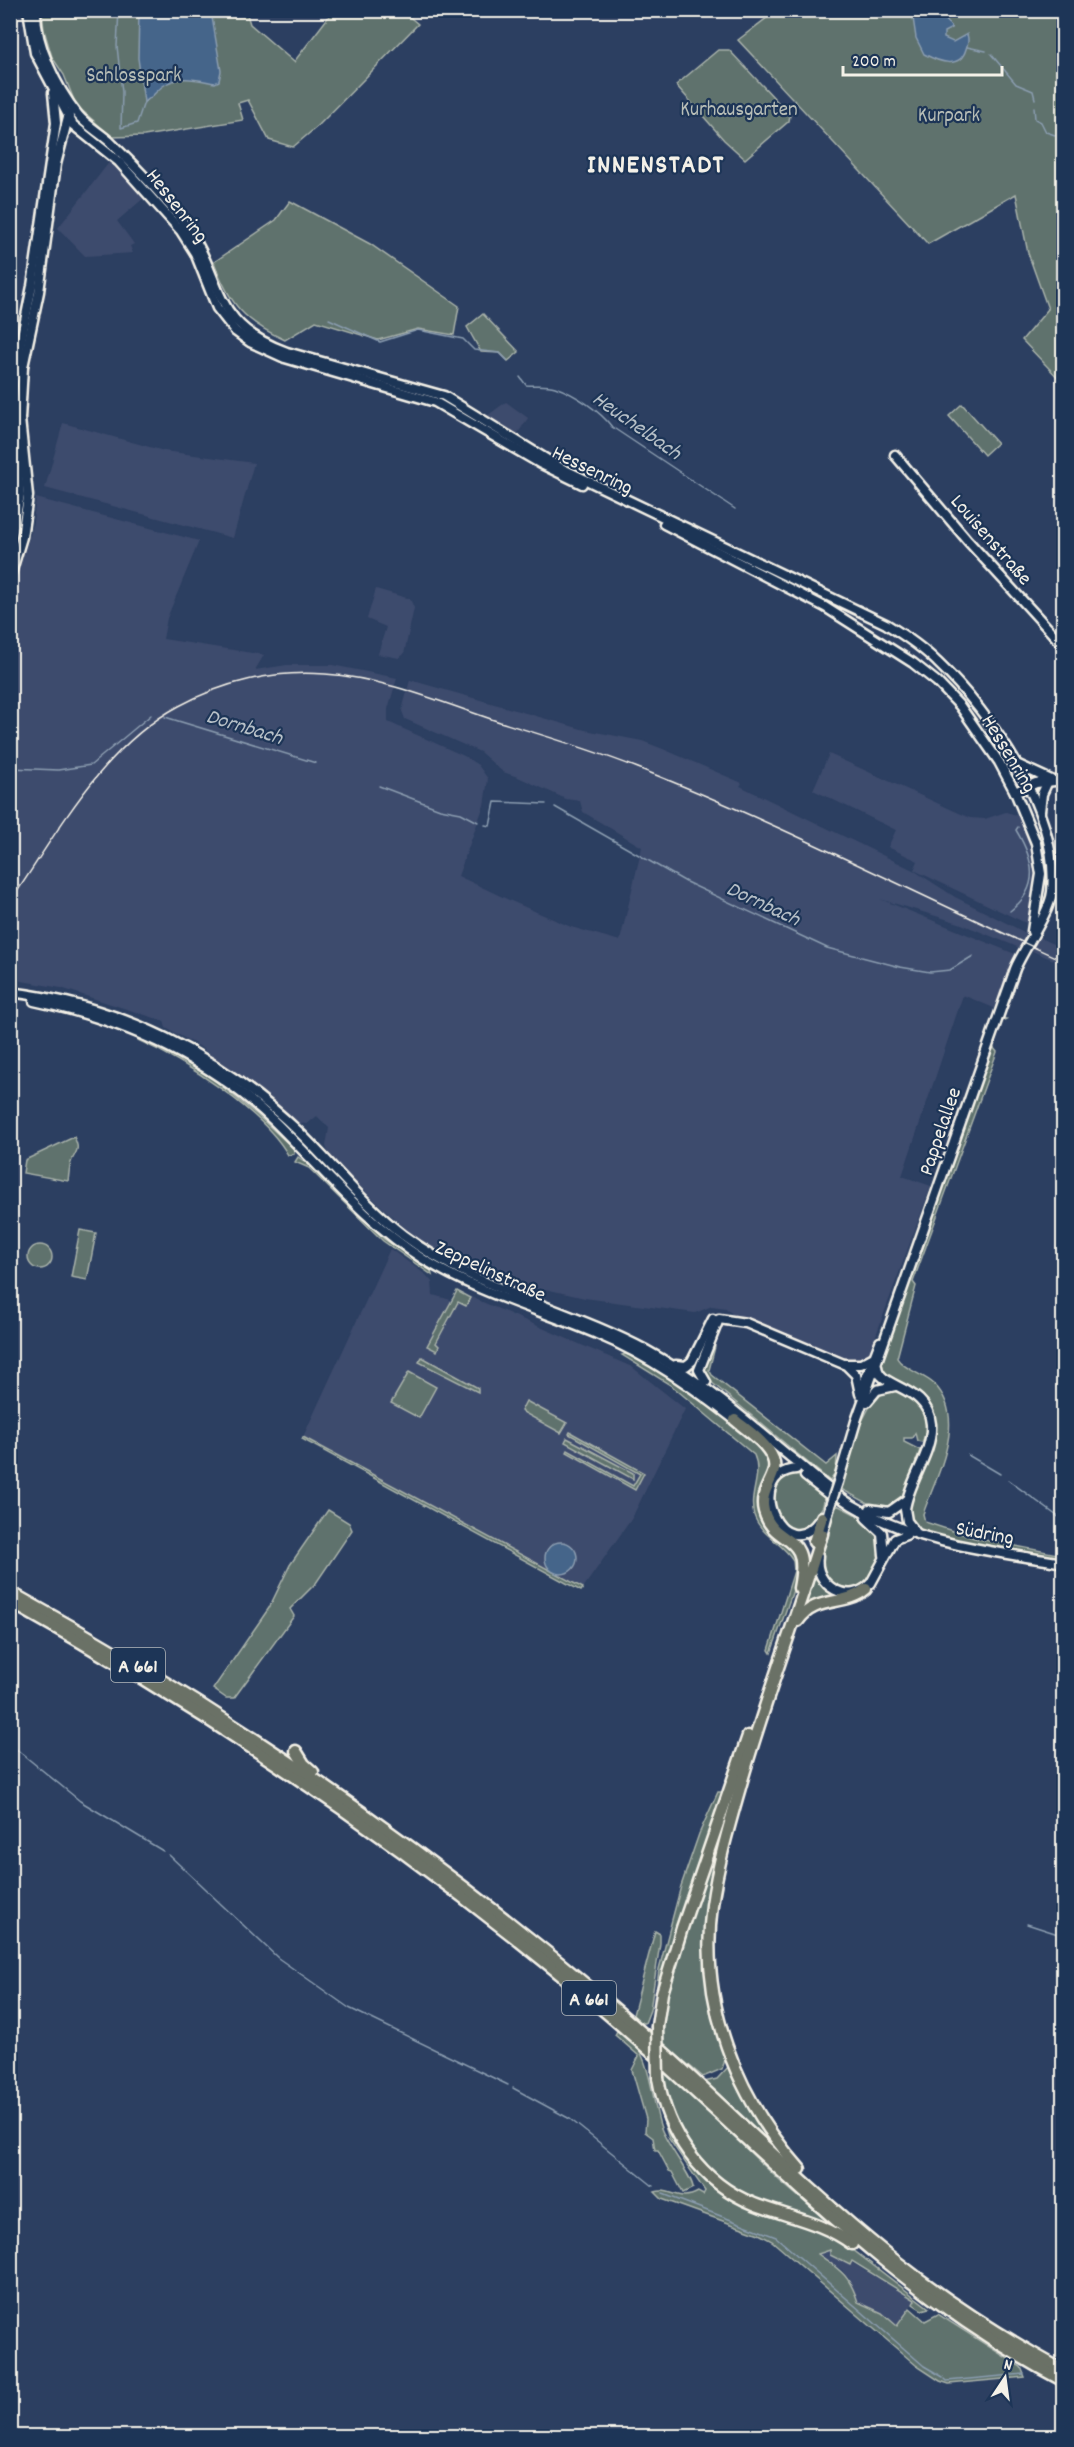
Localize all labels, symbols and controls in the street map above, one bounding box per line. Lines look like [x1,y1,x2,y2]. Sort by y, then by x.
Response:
scale bar [843,39,1002,77]
text: 200 m [852,50,896,75]
park label: Schlosspark [86,62,182,92]
park label: Kurhausgarten [680,96,798,126]
park label: Kurpark [918,102,980,132]
district label: INNENSTADT [587,147,725,186]
street label: Hessenring [137,163,214,250]
water label: Heuchelbach [585,385,688,470]
street label: Hessenring [546,439,637,504]
street label: Louisenstraße [942,489,1038,593]
water label: Dornbach [202,702,287,755]
street label: Hessenring [972,709,1043,800]
water label: Dornbach [721,875,805,936]
street label: Pappelallee [913,1084,971,1180]
street label: Zeppelinstraße [429,1234,550,1311]
street label: Südring [953,1515,1016,1555]
road number: A 661 [111,1648,165,1682]
road number: A 661 [562,1981,616,2015]
north arrow [975,2348,1035,2408]
text: N [1001,2354,1014,2378]

